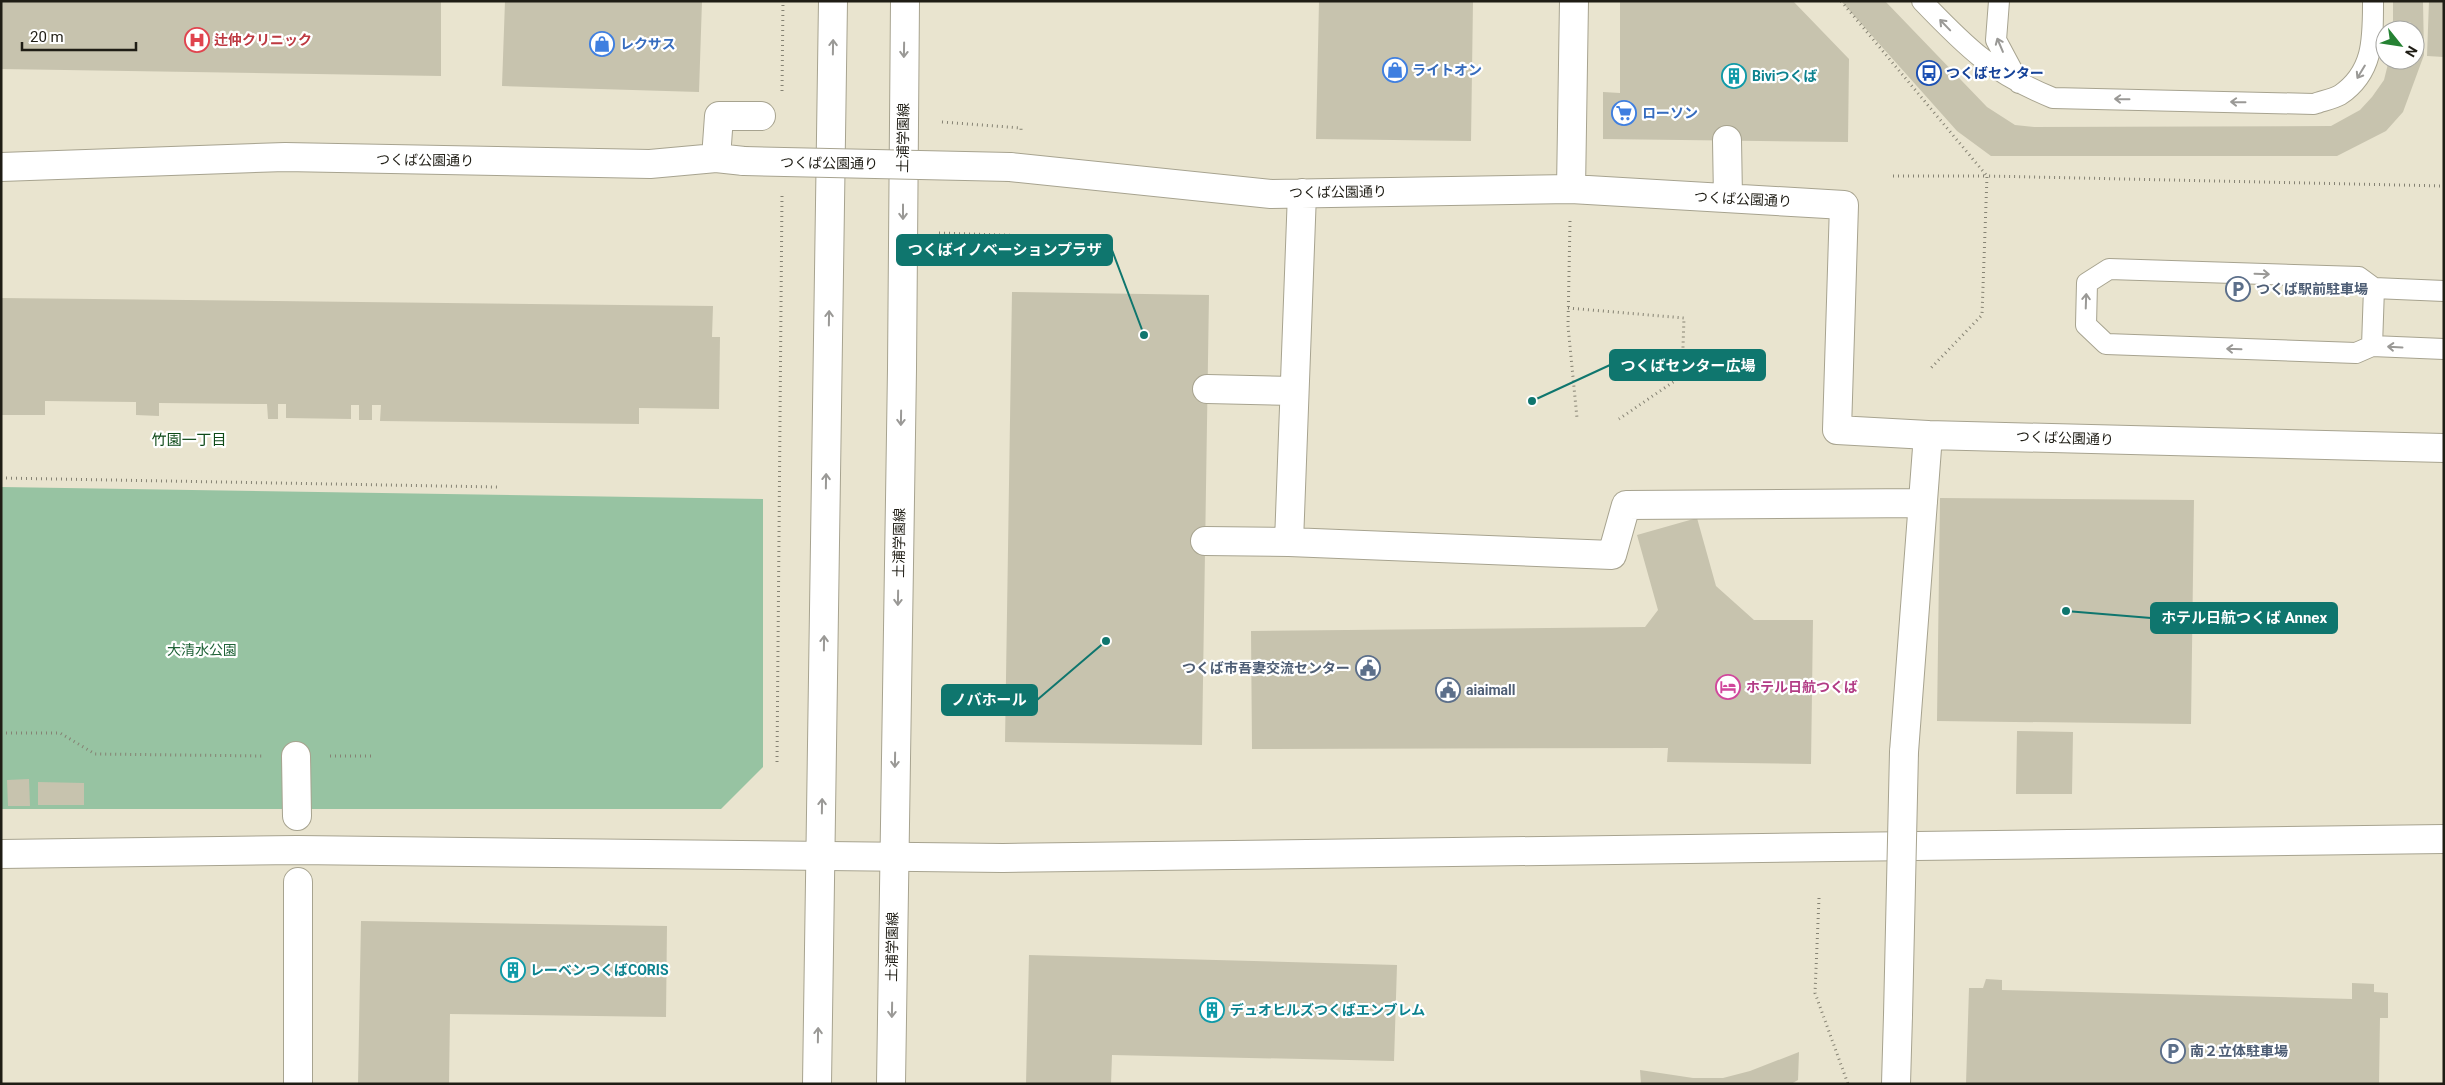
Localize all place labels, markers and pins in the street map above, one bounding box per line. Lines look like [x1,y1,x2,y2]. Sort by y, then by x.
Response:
hospital icon: 辻仲クリニック [184,27,210,53]
shop icon: レクサス [589,31,615,57]
place label: 辻仲クリニック [214,32,312,48]
place label: レクサス [620,36,676,52]
shop icon: ライトオン [1382,57,1408,83]
bus stop icon: つくばセンター [1916,60,1942,86]
place label: ライトオン [1412,62,1482,78]
building icon: Biviつくば [1721,63,1747,89]
place label: つくばセンター [1946,65,2044,81]
place label: Biviつくば [1752,68,1817,84]
supermarket icon: ローソン [1611,100,1637,126]
place label: ローソン [1642,105,1698,121]
callout: つくばイノベーションプラザ [897,235,1112,265]
parking icon: つくば駅前駐車場 [2225,276,2251,302]
place label: つくば駅前駐車場 [2256,281,2368,297]
callout: つくばセンター広場 [1610,350,1765,380]
callout: ホテル日航つくば Annex [2151,603,2337,633]
public building icon: つくば市吾妻交流センター [1355,655,1381,681]
place label: つくば市吾妻交流センター [1182,660,1350,676]
hotel icon: ホテル日航つくば [1715,674,1741,700]
public building icon: aiaimall [1435,677,1461,703]
place label: ホテル日航つくば [1746,679,1858,695]
place label: aiaimall [1466,682,1515,698]
callout: ノバホール [942,685,1037,715]
building icon: レーベンつくばCORIS [500,957,526,983]
place label: レーベンつくばCORIS [530,962,669,978]
building icon: デュオヒルズつくばエンブレム [1199,997,1225,1023]
place label: デュオヒルズつくばエンブレム [1230,1002,1425,1018]
parking icon: 南２立体駐車場 [2160,1038,2186,1064]
place label: 南２立体駐車場 [2190,1043,2288,1059]

